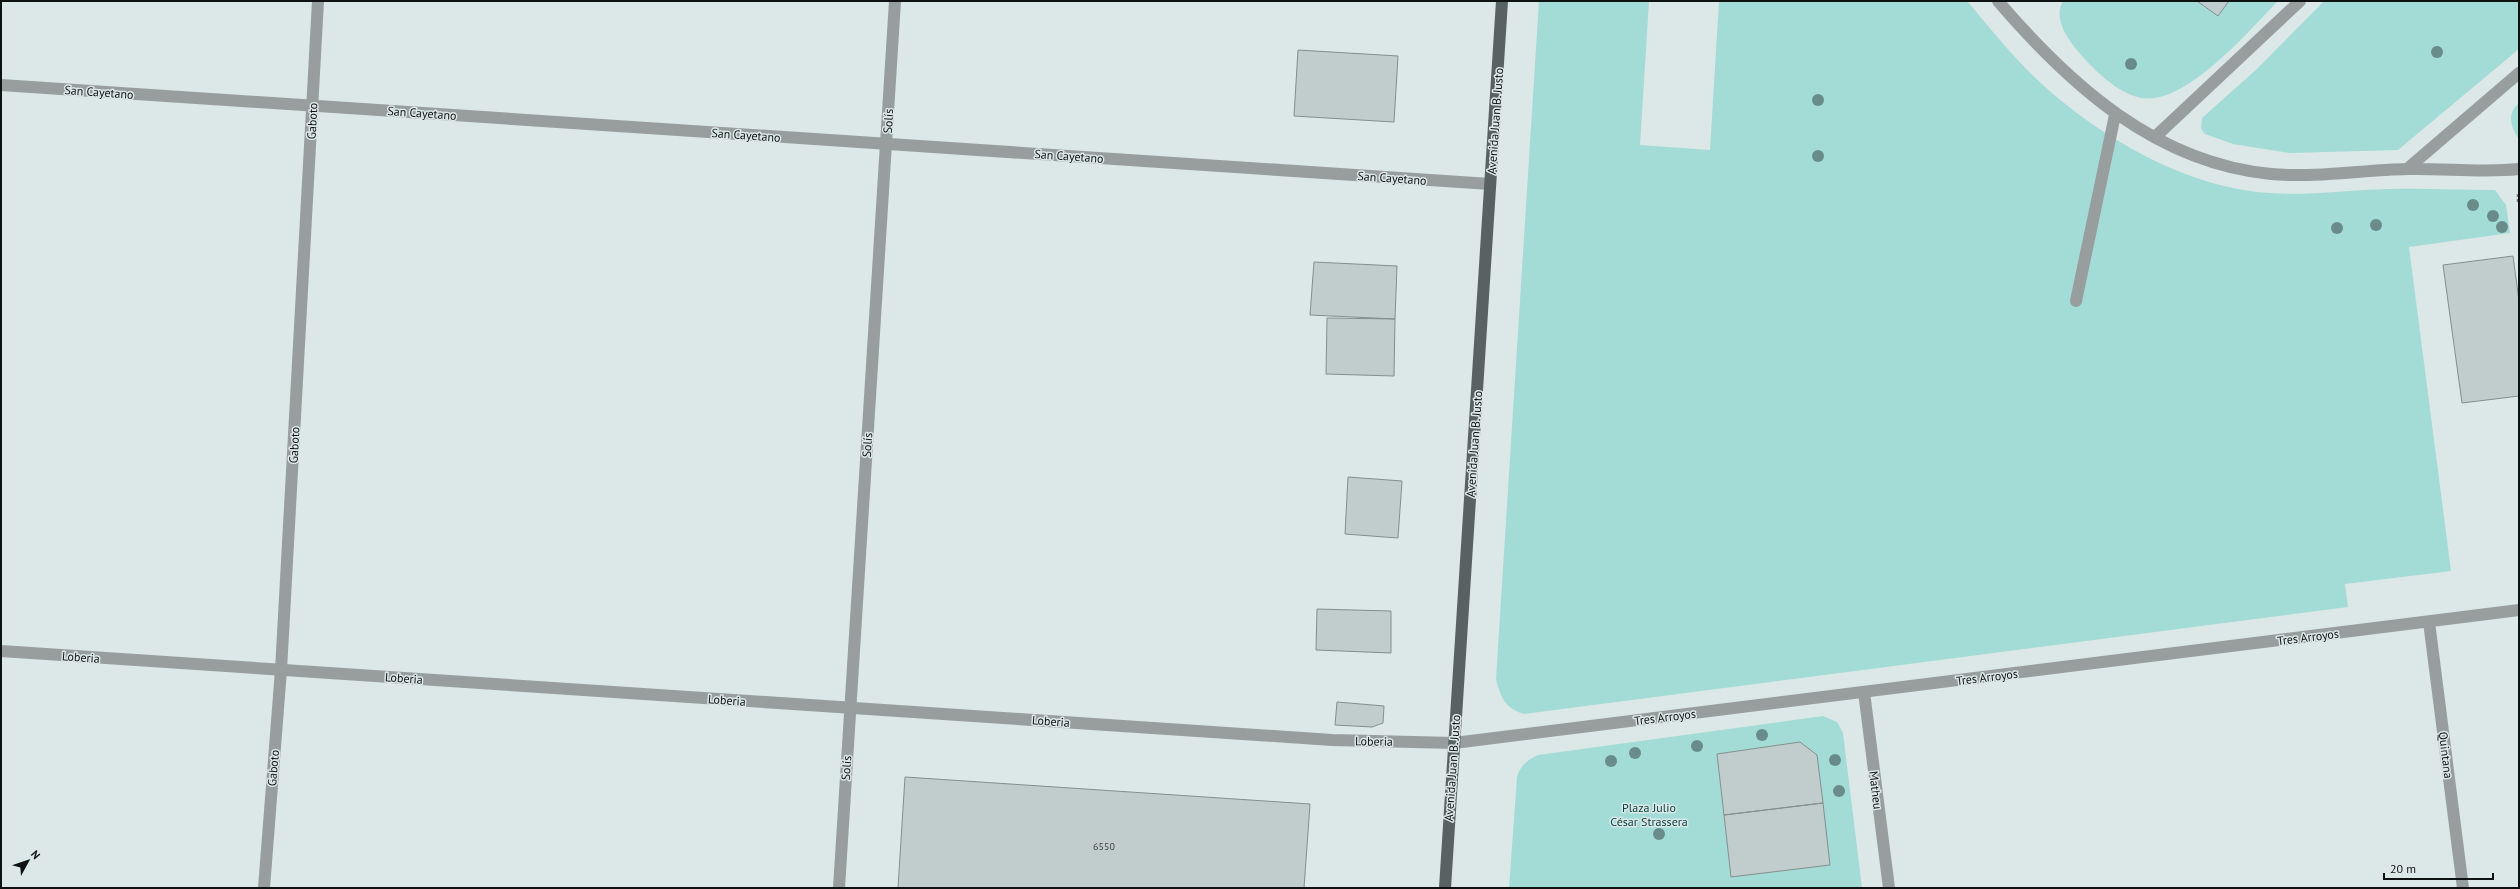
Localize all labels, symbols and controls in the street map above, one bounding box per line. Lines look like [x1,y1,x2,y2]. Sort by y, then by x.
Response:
street label: Avenida Juan B. Justo [1484,67,1506,175]
street label: San Cayetano [64,82,134,102]
street label: Gaboto [304,102,320,140]
street label: San Cayetano [387,103,457,123]
street label: Solís [880,108,896,134]
street label: San Cayetano [711,125,781,145]
street label: San Cayetano [1034,146,1104,166]
street label: San Cayetano [1357,168,1427,188]
street label: Avenida Juan B. Justo [1463,390,1485,498]
street label: Gaboto [286,426,302,464]
street label: Solís [859,432,875,458]
street label: Tres Arroyos [2276,626,2340,648]
street label: Loberia [62,648,100,666]
street label: Tres Arroyos [1955,666,2019,688]
street label: Loberia [385,669,423,687]
street label: Loberia [708,691,746,709]
street label: Tres Arroyos [1633,706,1697,728]
street label: Loberia [1032,712,1070,730]
street label: Avenida Juan B. Justo [1441,714,1463,822]
street label: Quintana [2436,731,2456,779]
street label: Loberia [1355,733,1393,749]
street label: Gaboto [264,749,282,787]
street label: Solís [838,755,854,781]
street label: Matheu [1866,770,1886,810]
park label: Plaza Julio César Strassera [1610,800,1688,829]
house number: 6550 [1093,840,1115,853]
north arrow [8,841,48,881]
text: N [28,847,43,862]
scale bar [2384,855,2493,881]
text: 20 m [2390,861,2416,876]

